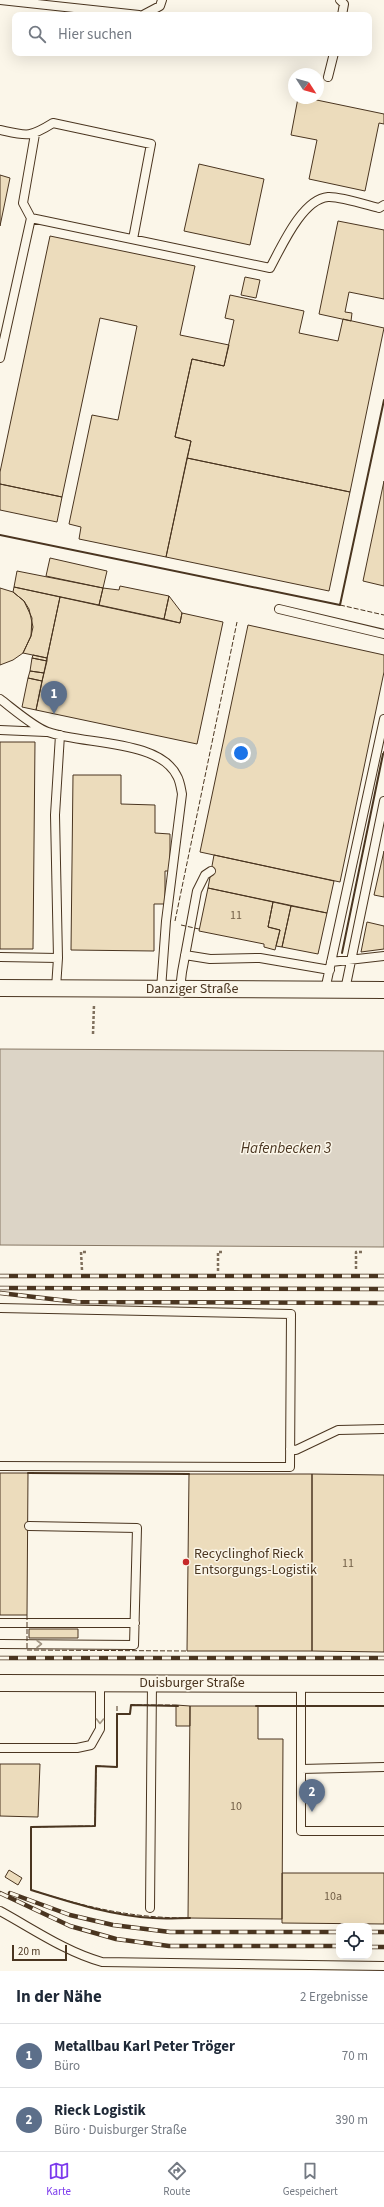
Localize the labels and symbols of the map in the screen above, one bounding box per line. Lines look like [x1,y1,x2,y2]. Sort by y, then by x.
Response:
north arrow [288,68,324,104]
pin: 1 [41,681,67,714]
your location [231,743,251,763]
house number: 11 [230,907,242,924]
street label: Danziger Straße [146,979,238,999]
water label: Hafenbecken 3 [241,1138,331,1159]
place label: Recyclinghof Rieck Entsorgungs-Logistik [194,1544,317,1580]
house number: 11 [342,1555,354,1572]
marker: Recyclinghof Rieck Entsorgungs-Logistik [181,1557,191,1567]
one-way arrow [36,1640,42,1648]
street label: Duisburger Straße [139,1673,245,1693]
one-way arrow [96,1718,104,1724]
pin: 2 [299,1779,325,1812]
house number: 10 [230,1798,242,1815]
house number: 10a [324,1888,342,1905]
scale bar [12,1943,67,1962]

